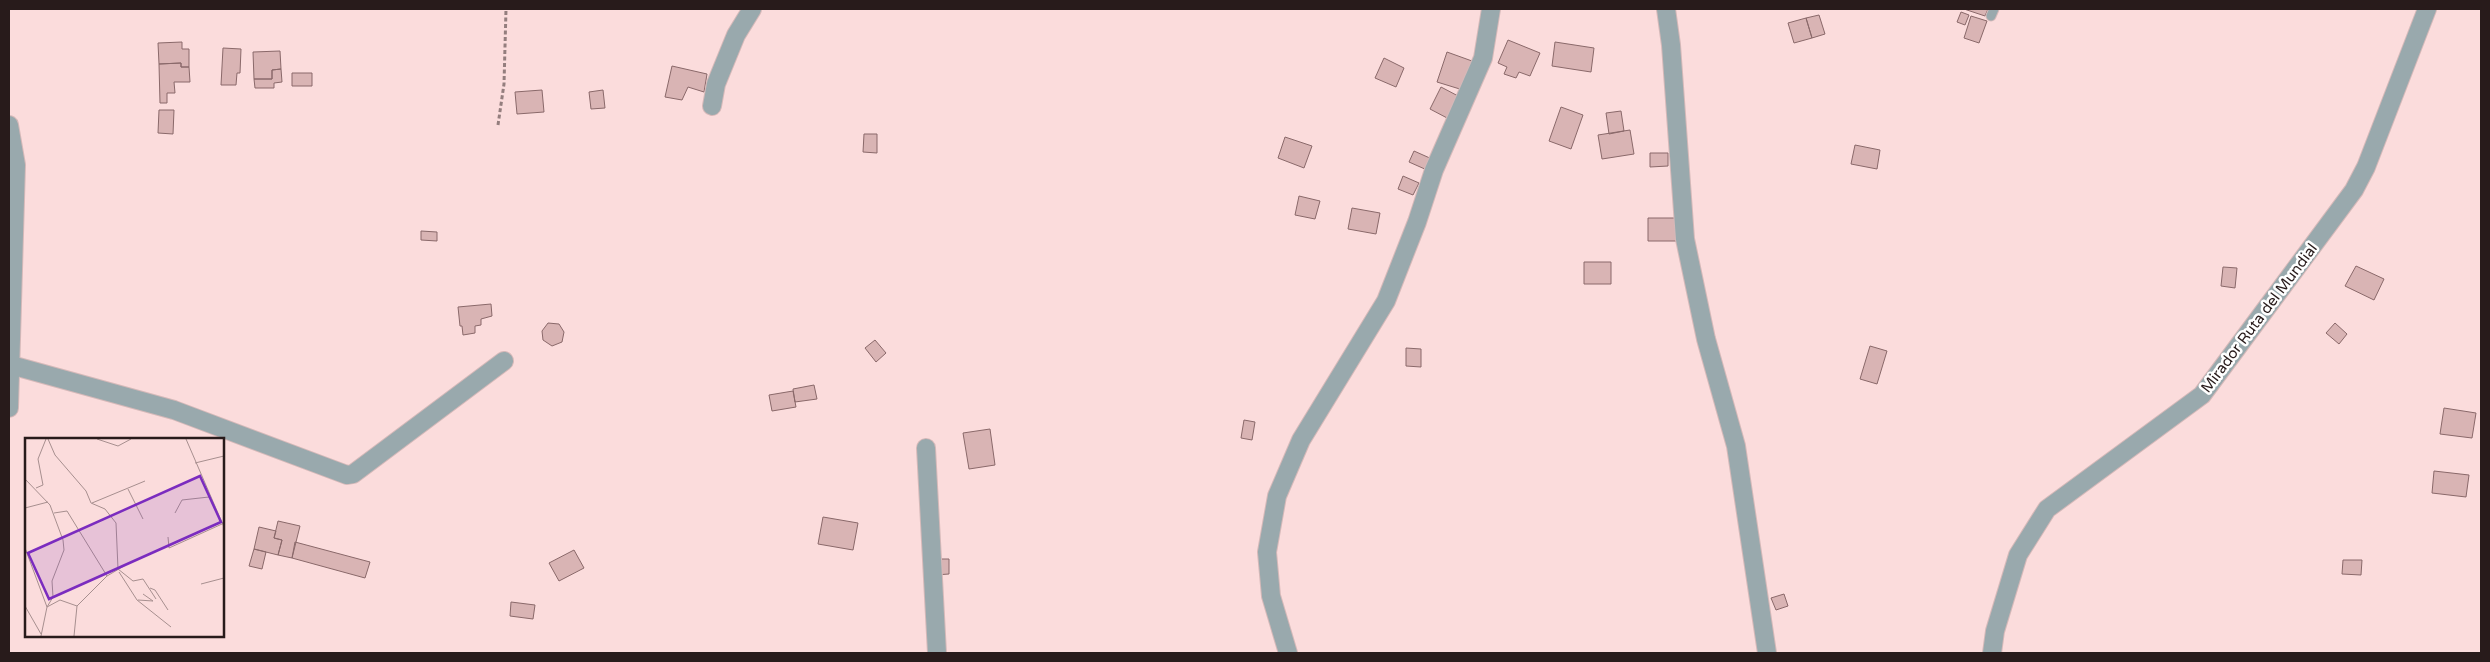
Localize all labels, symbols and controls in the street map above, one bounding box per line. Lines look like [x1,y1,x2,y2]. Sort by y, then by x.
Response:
street label: Mirador Ruta del Mundial [2197,240,2321,396]
inset map [25,438,224,637]

